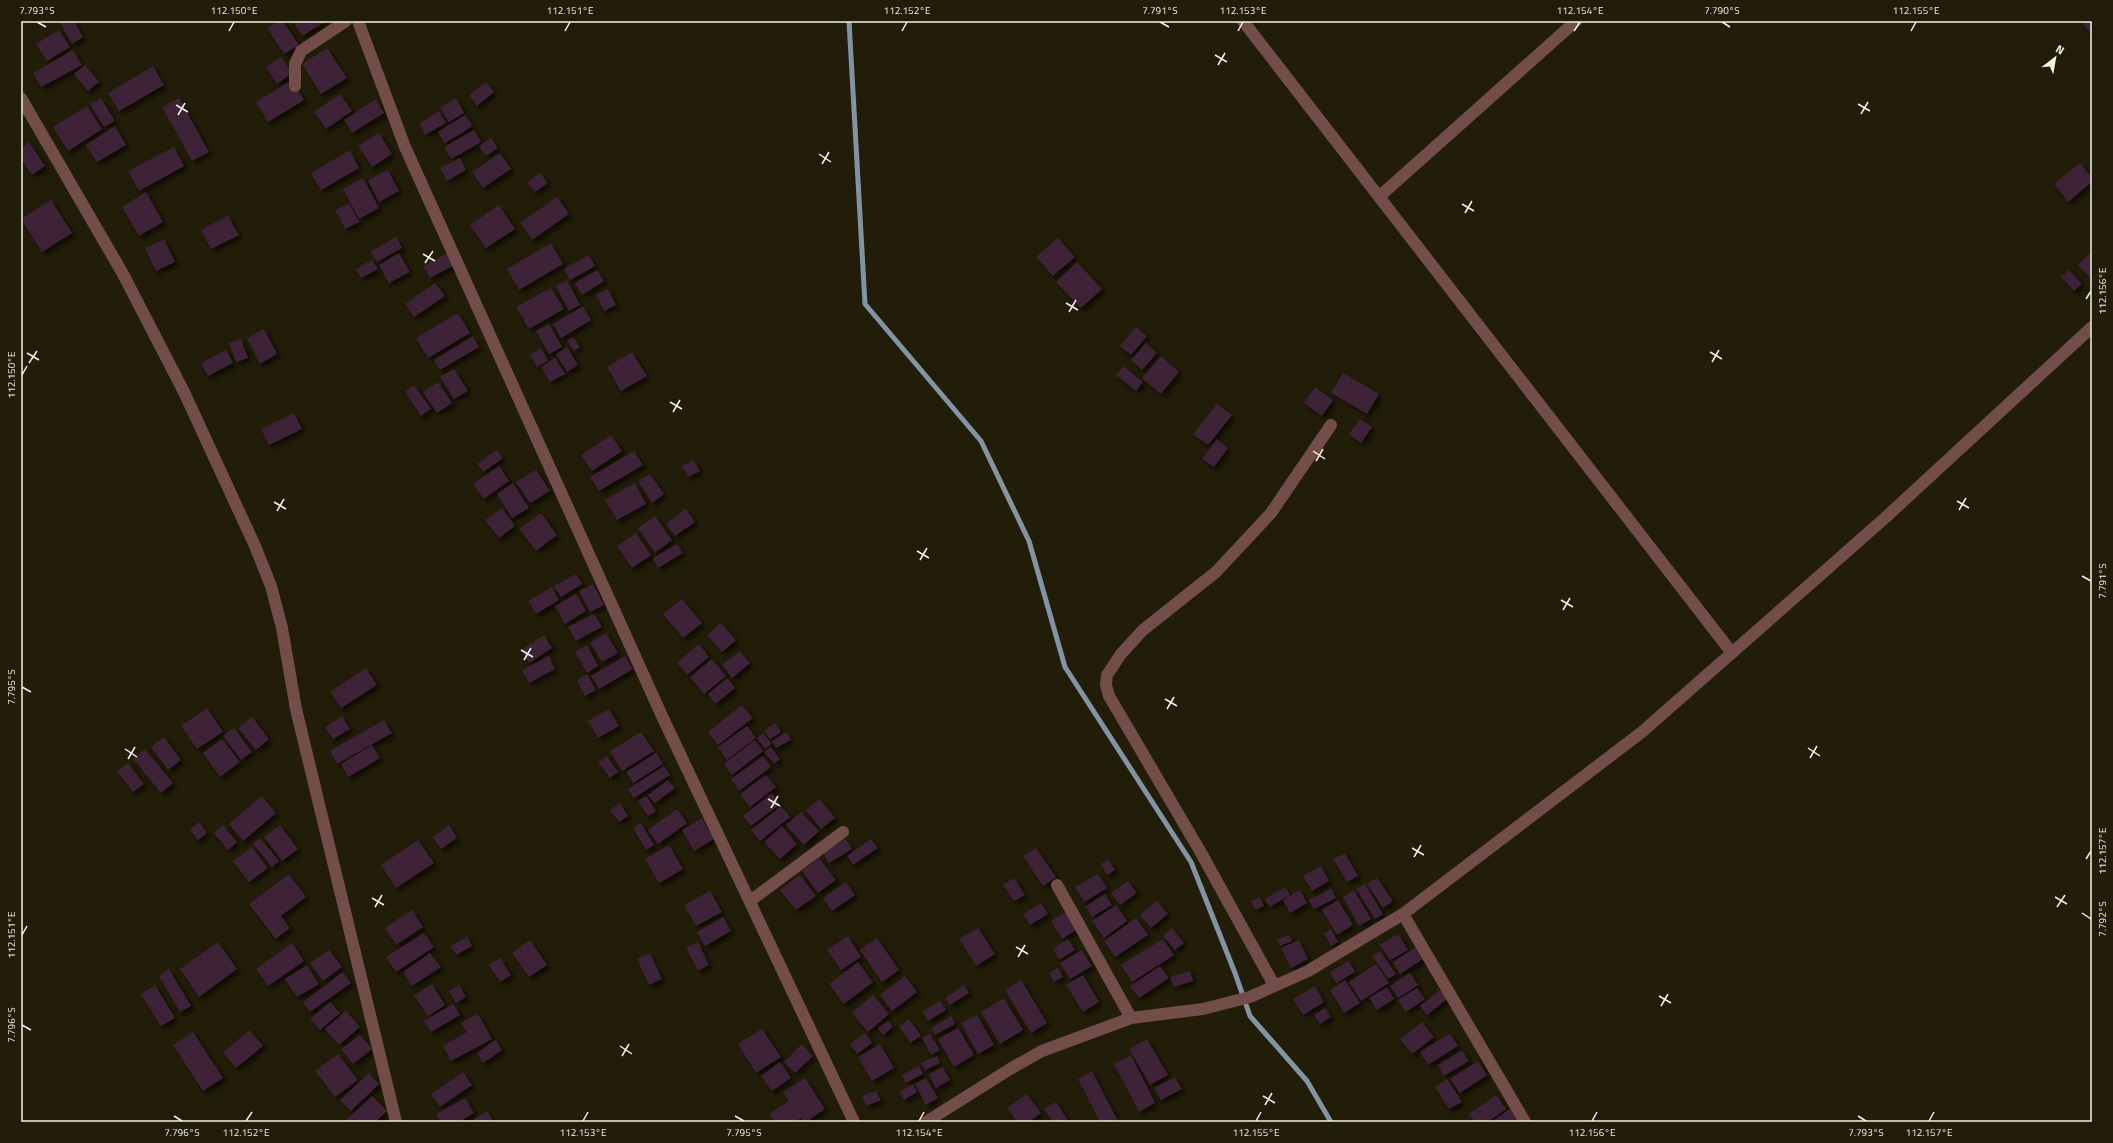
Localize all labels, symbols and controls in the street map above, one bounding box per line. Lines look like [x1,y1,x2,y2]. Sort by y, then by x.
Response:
text: 7.793°S [19,3,55,18]
text: 112.150°E [211,3,258,18]
text: 112.151°E [547,3,594,18]
text: 112.152°E [884,3,931,18]
text: 7.791°S [1142,3,1178,18]
text: 112.153°E [1220,3,1267,18]
text: 112.154°E [1557,3,1604,18]
text: 7.790°S [1704,3,1740,18]
text: 112.155°E [1893,3,1940,18]
north arrow [2035,38,2075,78]
text: N [2053,41,2068,58]
text: 112.156°E [2095,267,2110,314]
text: 112.150°E [4,351,19,398]
text: 7.791°S [2095,563,2110,599]
text: 7.795°S [4,669,19,705]
text: 112.157°E [2095,827,2110,874]
text: 7.792°S [2095,901,2110,937]
text: 112.151°E [4,911,19,958]
text: 7.796°S [4,1007,19,1043]
text: 7.796°S [164,1125,200,1140]
text: 112.152°E [223,1125,270,1140]
text: 112.153°E [560,1125,607,1140]
text: 7.795°S [726,1125,762,1140]
text: 112.154°E [896,1125,943,1140]
text: 112.155°E [1233,1125,1280,1140]
text: 112.156°E [1569,1125,1616,1140]
text: 7.793°S [1848,1125,1884,1140]
text: 112.157°E [1906,1125,1953,1140]

